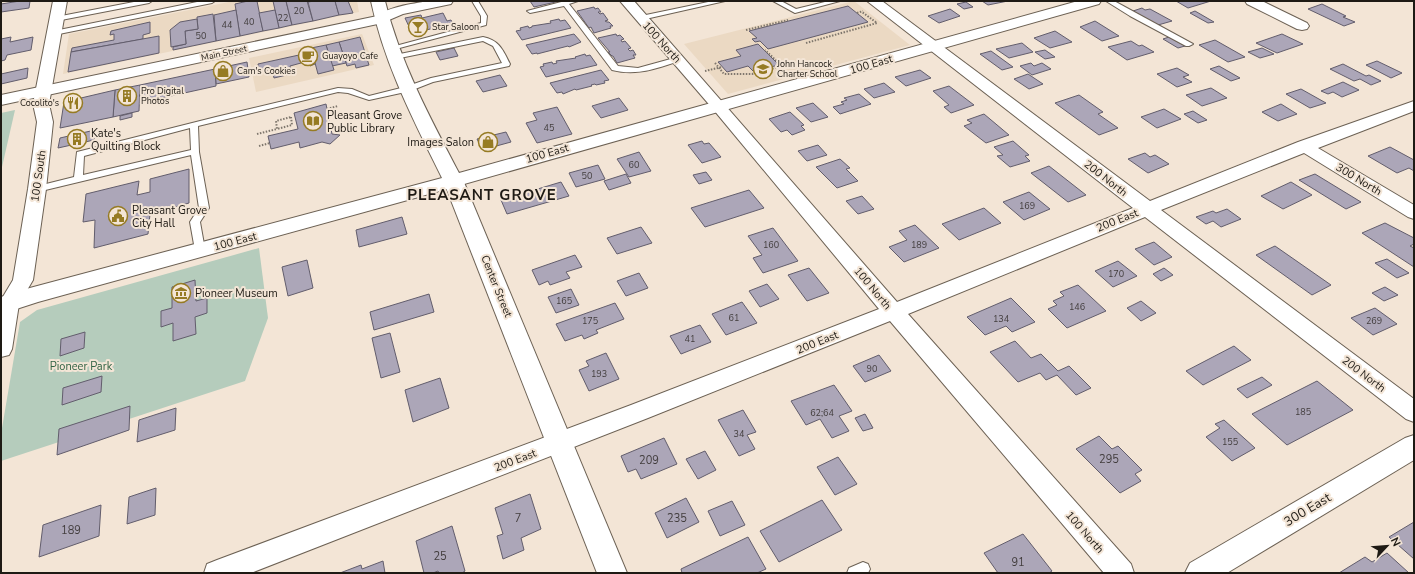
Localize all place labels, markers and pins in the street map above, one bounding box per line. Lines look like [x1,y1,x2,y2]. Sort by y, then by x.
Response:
bar icon: Star Saloon [407,16,429,38]
place label: Star Saloon [432,21,479,33]
cafe icon: Guayoyo Cafe [297,45,319,67]
place label: Guayoyo Cafe [322,50,378,62]
school or university icon: John Hancock Charter School [752,58,774,80]
place label: John Hancock Charter School [776,58,838,80]
shop icon: Cam's Cookies [212,60,234,82]
place label: Cam's Cookies [237,65,295,77]
building icon: Pro Digital Photos [116,85,138,107]
place label: Pro Digital Photos [141,85,184,107]
restaurant icon: Cocolito's [62,92,84,114]
place label: Cocolito's [20,97,59,109]
place label: Pleasant Grove Public Library [327,108,402,136]
library icon: Pleasant Grove Public Library [302,110,324,132]
place label: Kate's Quilting Block [91,126,161,154]
building icon: Kate's Quilting Block [66,128,88,150]
shop icon: Images Salon [477,131,499,153]
place label: Images Salon [407,135,474,150]
place label: Pleasant Grove City Hall [132,203,207,231]
public building icon: Pleasant Grove City Hall [107,205,129,227]
museum icon: Pioneer Museum [170,282,192,304]
place label: Pioneer Museum [195,286,278,301]

